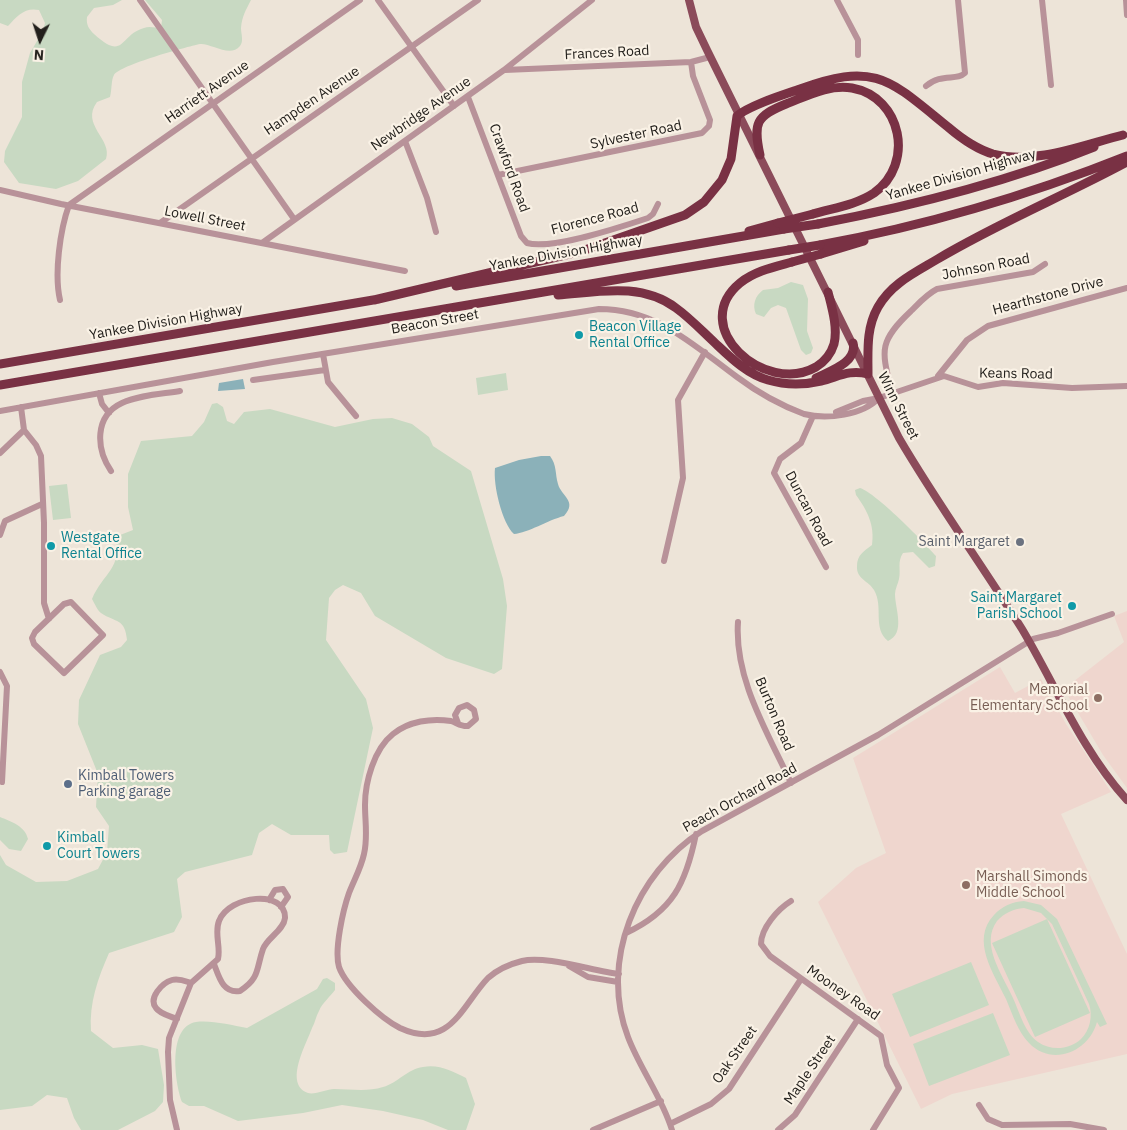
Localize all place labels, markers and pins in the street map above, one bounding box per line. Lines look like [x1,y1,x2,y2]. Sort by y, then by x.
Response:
place label: Beacon Village Rental Office [589,319,681,352]
marker: Beacon Village Rental Office [573,329,585,341]
place label: Westgate Rental Office [61,530,142,562]
place label: Saint Margaret [919,534,1010,550]
marker: Saint Margaret [1014,536,1026,548]
marker: Westgate Rental Office [45,540,57,552]
place label: Saint Margaret Parish School [971,590,1062,622]
marker: Saint Margaret Parish School [1066,600,1078,612]
place label: Memorial Elementary School [970,682,1088,714]
marker: Memorial Elementary School [1092,692,1104,704]
place label: Kimball Towers Parking garage [78,768,174,800]
marker: Kimball Towers Parking garage [62,778,74,790]
place label: Kimball Court Towers [57,830,140,862]
marker: Kimball Court Towers [41,840,53,852]
place label: Marshall Simonds Middle School [976,869,1088,902]
marker: Marshall Simonds Middle School [960,879,972,891]

